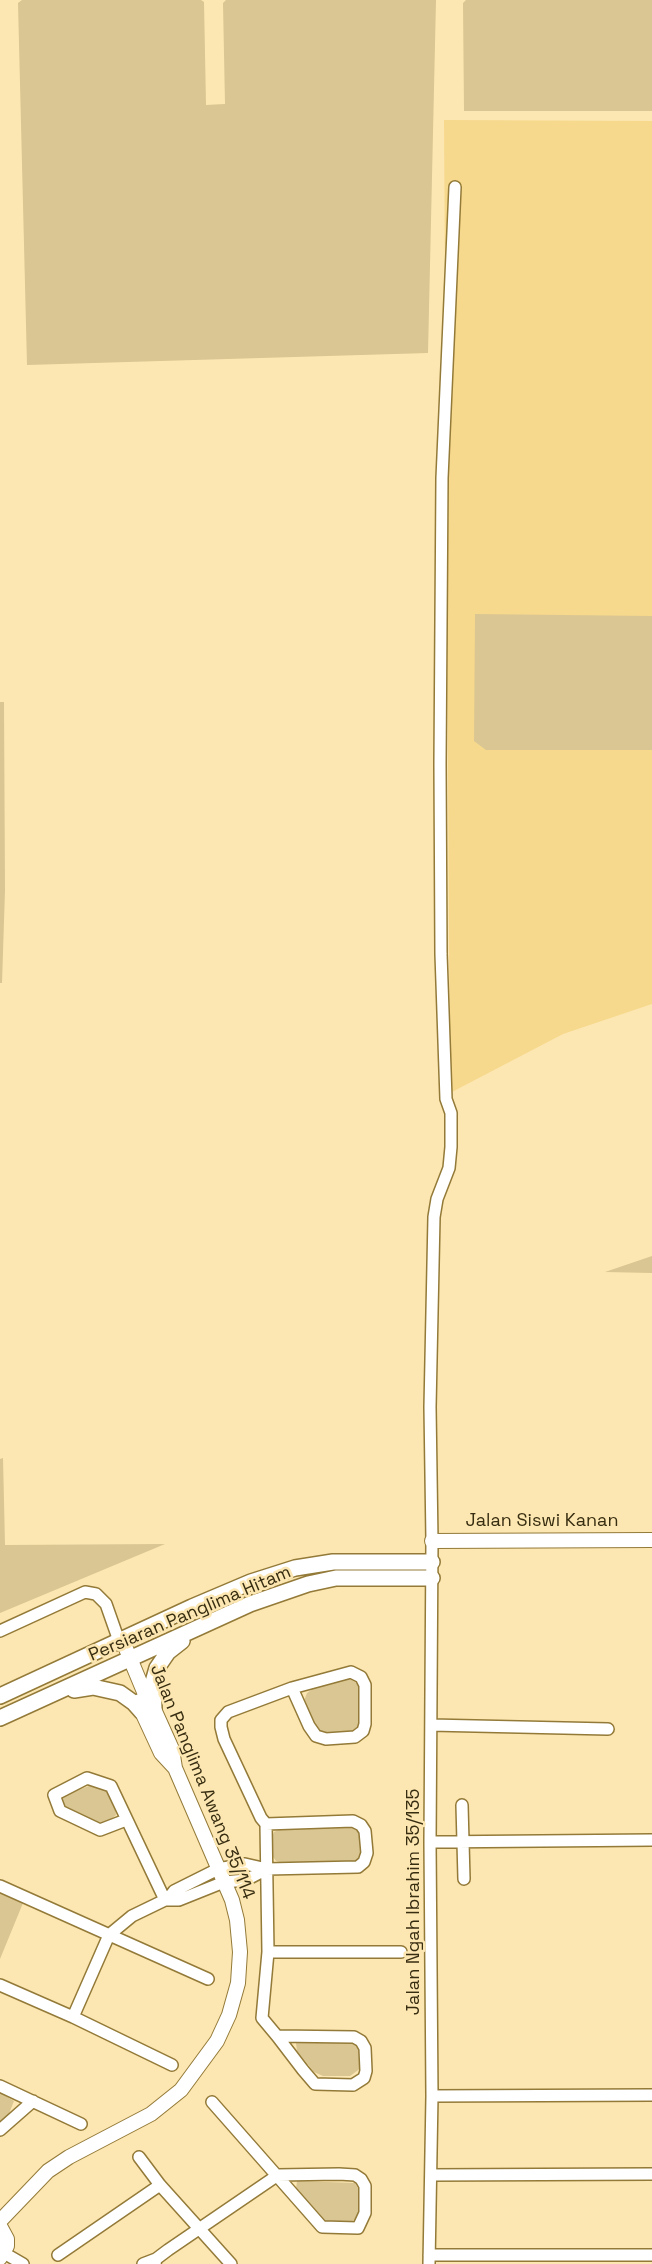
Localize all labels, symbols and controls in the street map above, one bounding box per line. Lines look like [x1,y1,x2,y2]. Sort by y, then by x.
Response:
street label: Jalan Siswi Kanan [466,1510,618,1532]
street label: Persiaran Panglima Hitam [86,1562,294,1666]
street label: Jalan Panglima Awang 35/114 [145,1661,259,1903]
street label: Jalan Ngah Ibrahim 35/135 [403,1789,425,2015]

